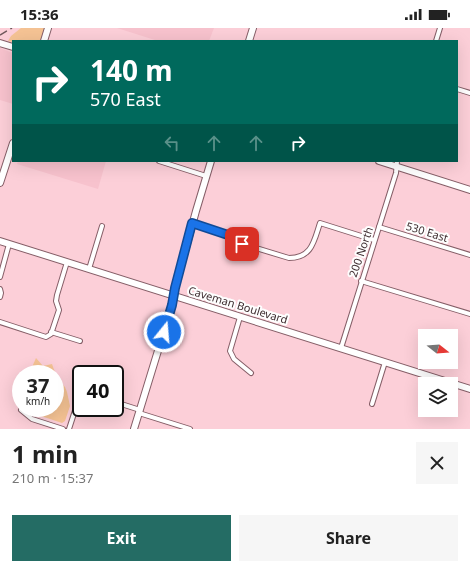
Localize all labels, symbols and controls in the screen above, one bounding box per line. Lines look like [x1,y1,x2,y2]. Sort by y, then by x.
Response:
text: 15:36 [20,4,59,24]
text: 140 m [90,51,173,89]
icon: right [24,56,76,108]
text: 570 East [90,87,161,111]
icon: left [161,132,183,154]
icon: ahead [203,132,225,154]
icon: ahead [245,132,267,154]
icon: right [287,132,309,154]
street label: 530 East [404,218,450,245]
street label: 200 North [345,225,376,279]
pin [225,227,259,261]
icon: arrive [231,233,253,255]
street label: Caveman Boulevard [187,282,290,327]
position arrow [143,311,185,353]
north arrow [418,329,458,369]
map controls [418,329,458,417]
speed limit sign: 40 [72,365,124,417]
text: 37 [27,372,49,399]
button: layers [418,377,458,417]
text: km/h [26,394,50,408]
text: 1 min [12,437,78,470]
button: close [416,442,458,484]
text: 210 m · 15:37 [12,469,93,487]
button: Exit [12,515,231,561]
button: Share [239,515,458,561]

